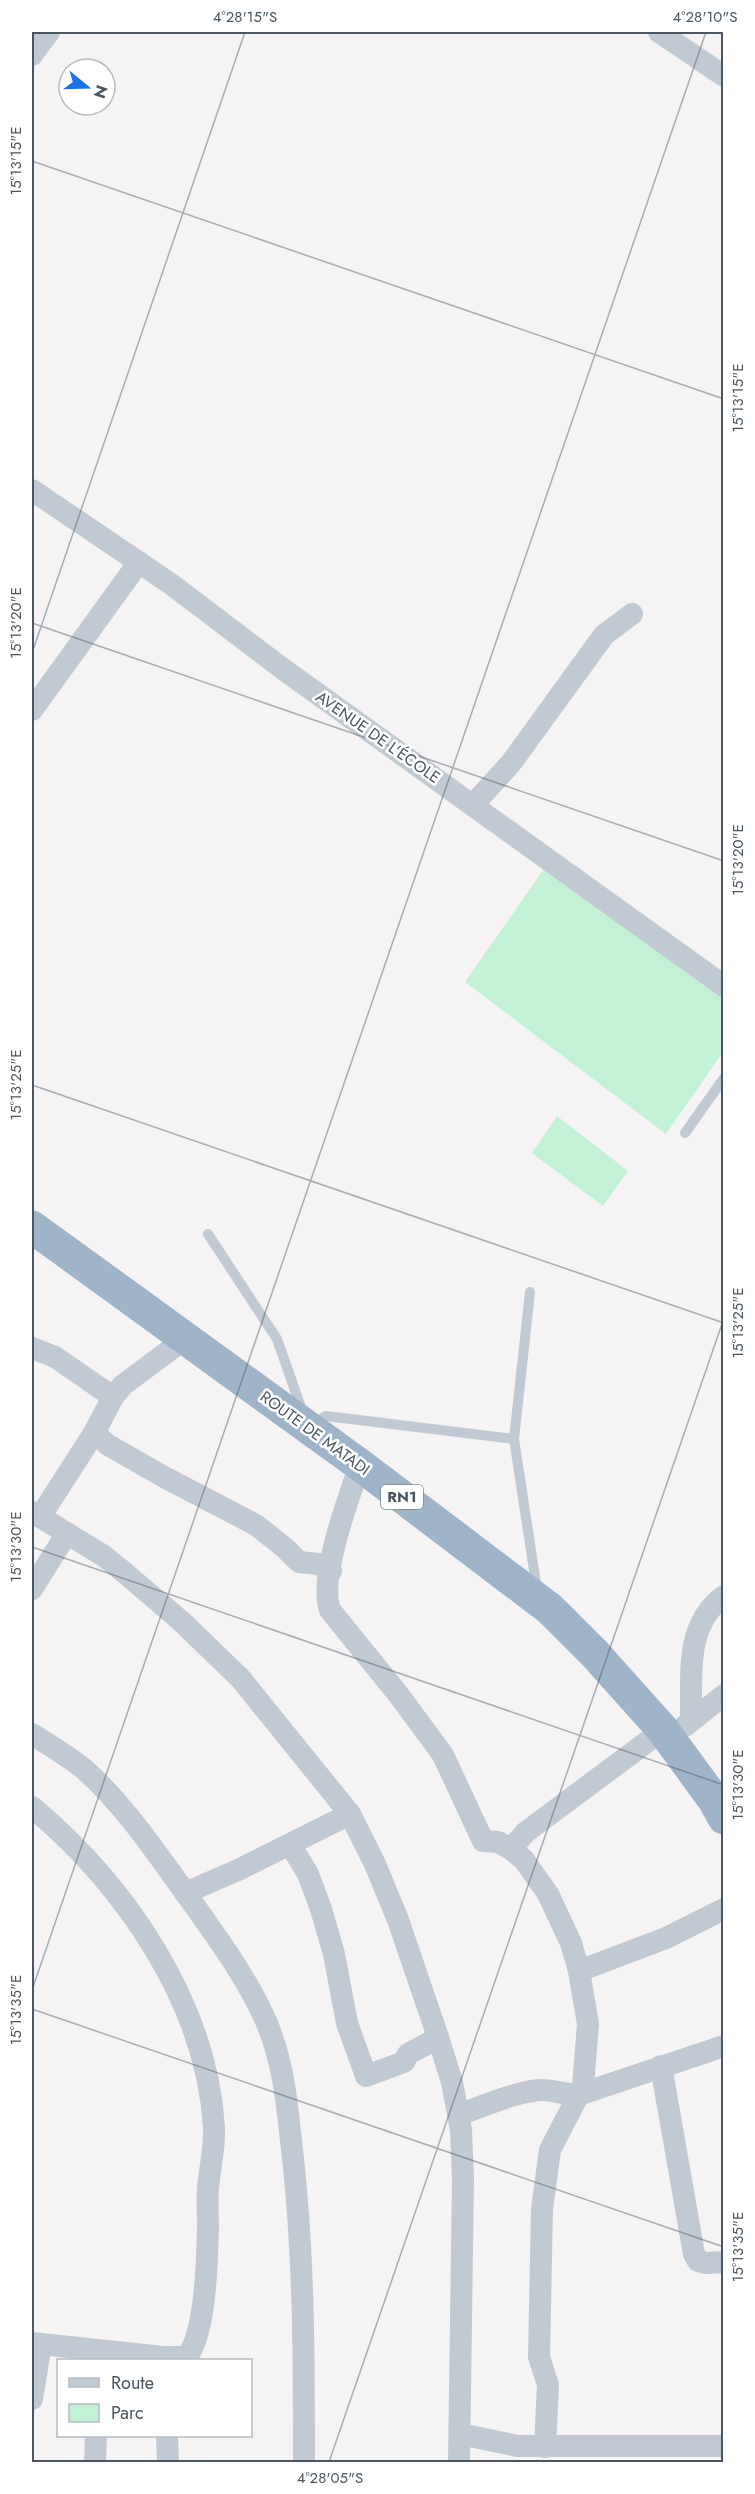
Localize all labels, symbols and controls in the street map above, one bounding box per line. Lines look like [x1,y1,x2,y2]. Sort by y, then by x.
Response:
text: 4°28'15"S [213,6,277,28]
text: 4°28'10"S [673,6,737,28]
north arrow [57,57,117,117]
text: N [88,82,114,101]
text: 15°13'15"E [5,126,27,196]
text: 15°13'15"E [727,363,749,433]
text: 15°13'20"E [5,587,27,659]
street label: AVENUE DE L'ÉCOLE [311,685,445,789]
text: 15°13'20"E [727,824,749,896]
text: 15°13'25"E [5,1050,27,1120]
text: 15°13'25"E [727,1288,749,1358]
street label: ROUTE DE MATADI [255,1385,375,1481]
road number: RN1 [381,1485,423,1509]
text: 15°13'30"E [5,1511,27,1583]
text: 15°13'30"E [727,1749,749,1821]
text: 15°13'35"E [5,1975,27,2045]
text: 15°13'35"E [727,2212,749,2282]
legend [57,2359,252,2437]
text: Route [111,2370,154,2396]
text: Parc [111,2400,144,2426]
text: 4°28'05"S [297,2467,363,2489]

